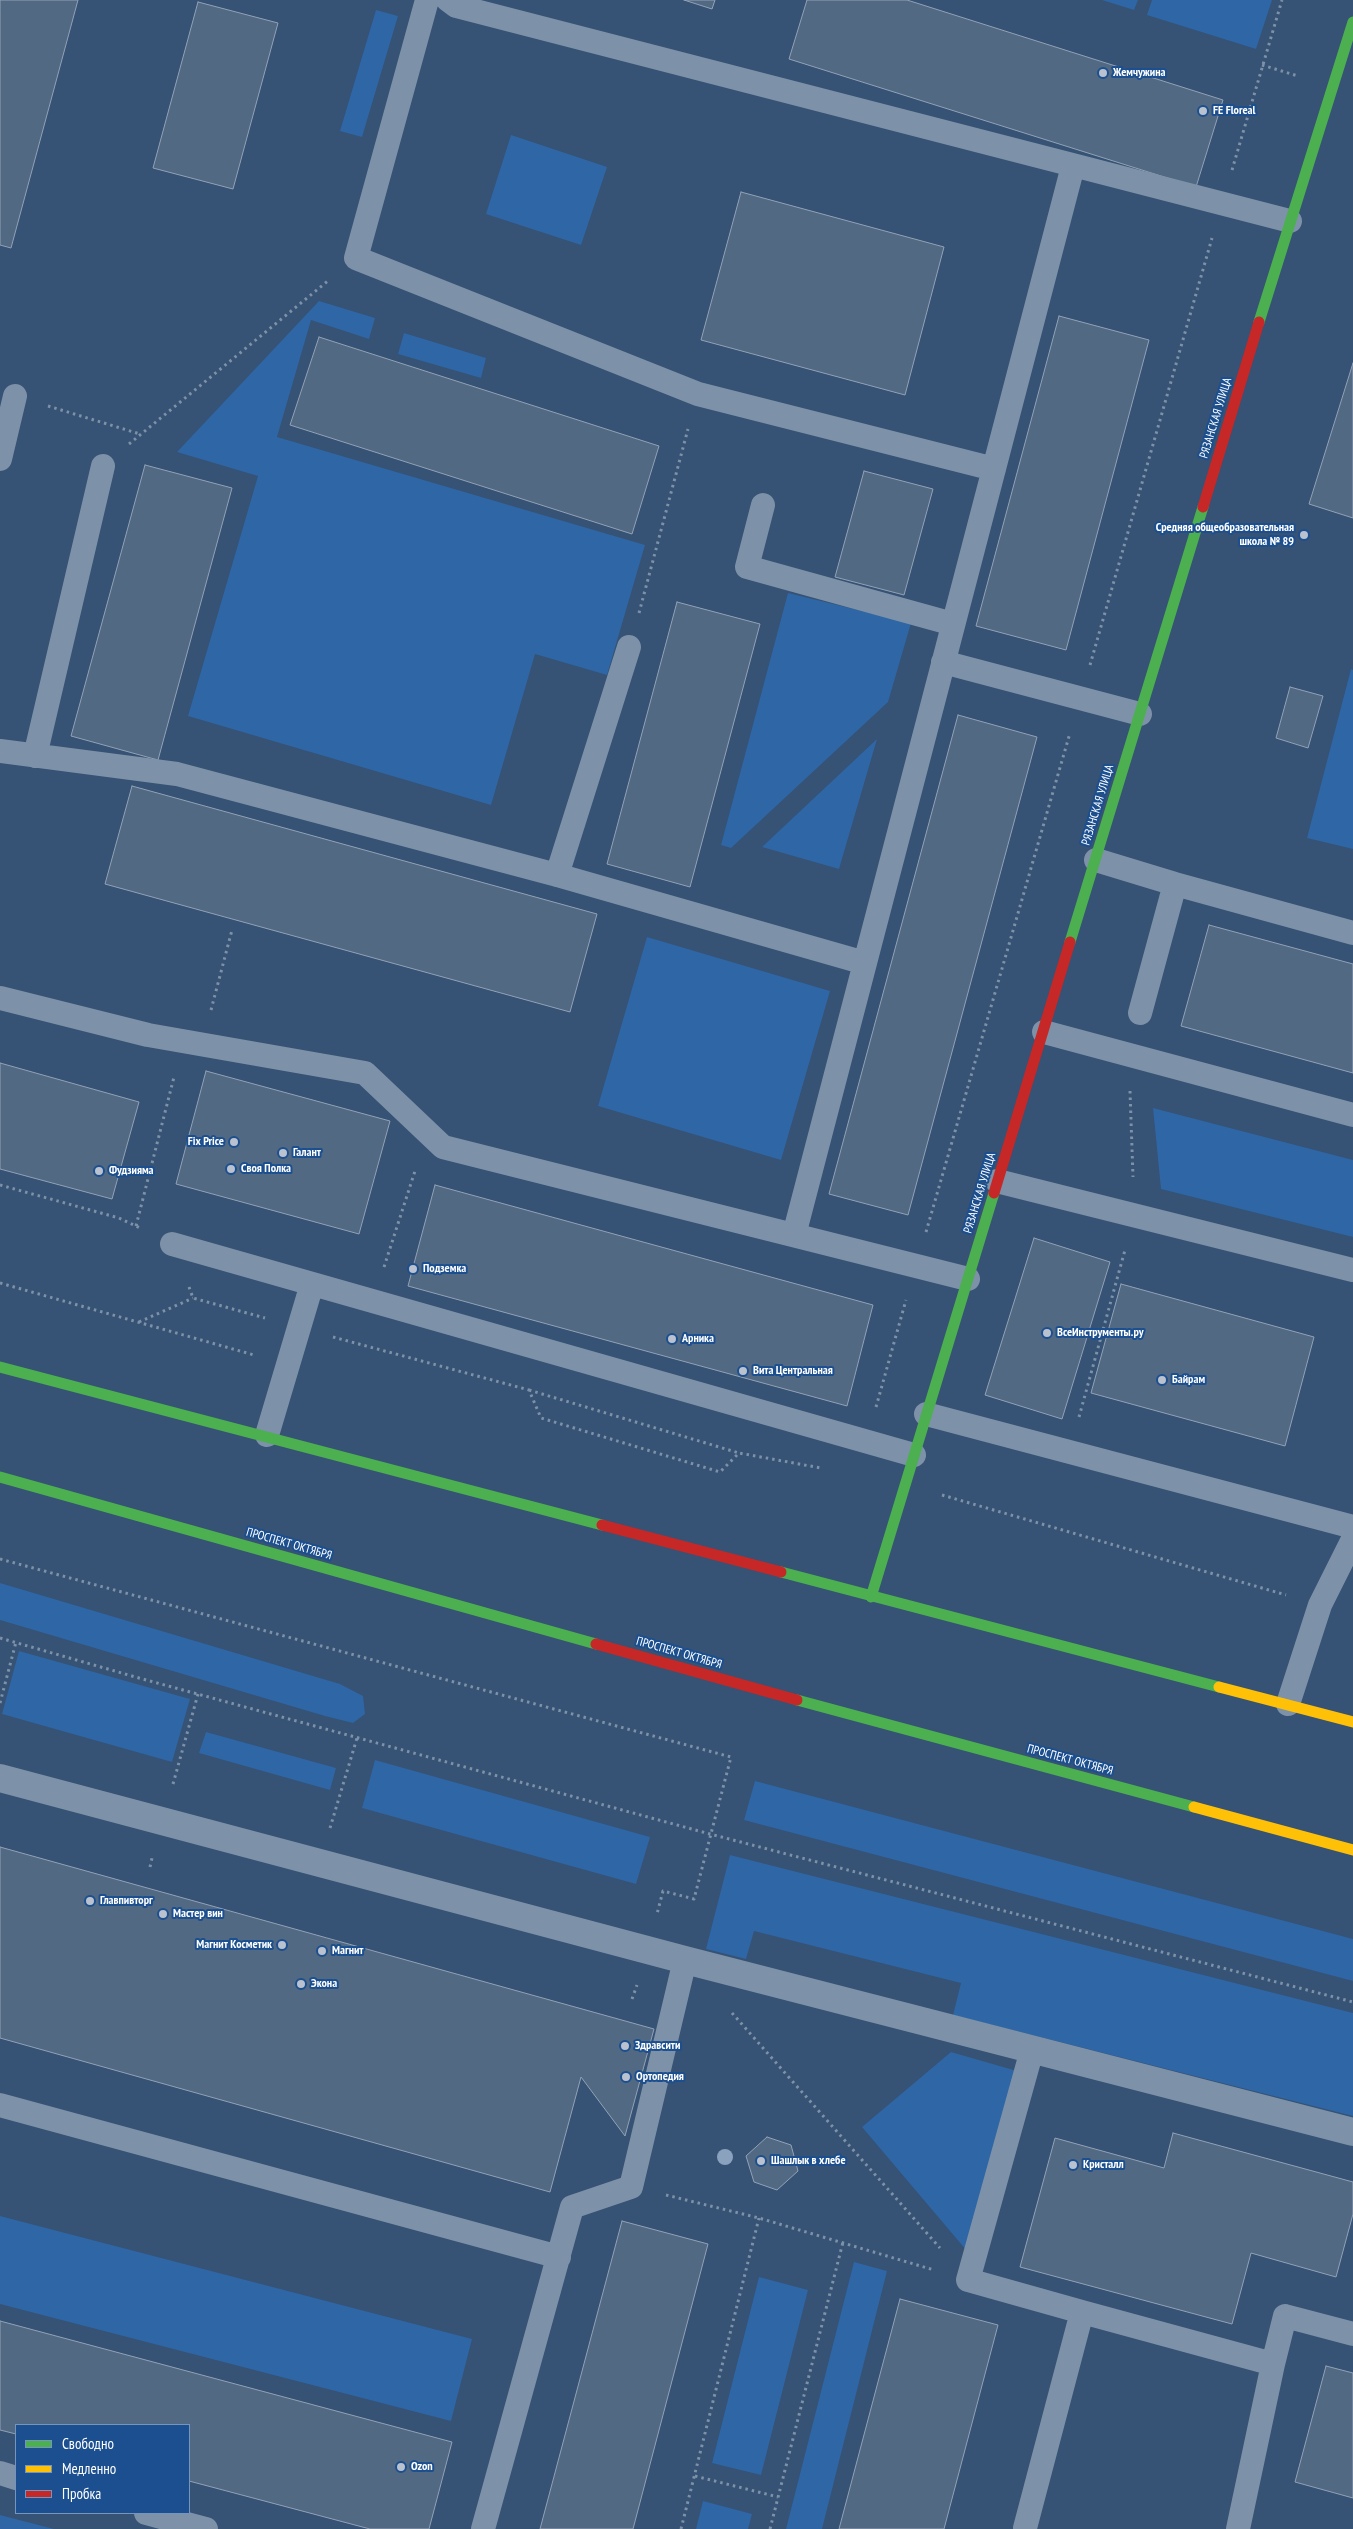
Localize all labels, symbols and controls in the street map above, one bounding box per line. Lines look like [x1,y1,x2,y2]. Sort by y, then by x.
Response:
place label: Жемчужина [1113,66,1165,80]
marker: Жемчужина [1097,67,1109,79]
place label: FE Floreal [1213,104,1255,118]
marker: FE Floreal [1197,105,1209,117]
street label: РЯЗАНСКАЯ УЛИЦА [1197,376,1235,460]
place label: Средняя общеобразовательная школа № 89 [1156,521,1294,549]
marker: Средняя общеобразовательная школа № 89 [1298,529,1310,541]
street label: РЯЗАНСКАЯ УЛИЦА [1079,763,1117,847]
place label: Fix Price [188,1135,224,1149]
marker: Fix Price [228,1136,240,1148]
place label: Галант [293,1146,321,1160]
marker: Галант [277,1147,289,1159]
street label: РЯЗАНСКАЯ УЛИЦА [961,1151,999,1235]
place label: Своя Полка [241,1162,291,1176]
marker: Своя Полка [225,1163,237,1175]
place label: Фудзияма [109,1164,154,1178]
marker: Фудзияма [93,1165,105,1177]
place label: Подземка [423,1262,466,1276]
marker: Подземка [407,1263,419,1275]
place label: ВсеИнструменты.ру [1057,1326,1143,1340]
marker: ВсеИнструменты.ру [1041,1327,1053,1339]
place label: Арника [682,1332,714,1346]
marker: Арника [666,1333,678,1345]
place label: Вита Центральная [753,1364,833,1378]
marker: Вита Центральная [737,1365,749,1377]
place label: Байрам [1172,1373,1205,1387]
marker: Байрам [1156,1374,1168,1386]
street label: ПРОСПЕКТ ОКТЯБРЯ [245,1525,333,1563]
street label: ПРОСПЕКТ ОКТЯБРЯ [635,1634,723,1672]
street label: ПРОСПЕКТ ОКТЯБРЯ [1025,1742,1115,1778]
place label: Главпивторг [100,1894,153,1908]
marker: Главпивторг [84,1895,96,1907]
place label: Мастер вин [173,1907,223,1921]
marker: Мастер вин [157,1908,169,1920]
place label: Магнит Косметик [196,1938,272,1952]
marker: Магнит Косметик [276,1939,288,1951]
place label: Магнит [332,1944,363,1958]
marker: Магнит [316,1945,328,1957]
place label: Экона [311,1977,337,1991]
marker: Экона [295,1978,307,1990]
place label: Здравсити [635,2039,680,2053]
marker: Здравсити [619,2040,631,2052]
place label: Ортопедия [636,2070,684,2084]
marker: Ортопедия [620,2071,632,2083]
place label: Шашлык в хлебе [771,2154,846,2168]
marker: Шашлык в хлебе [755,2155,767,2167]
place label: Кристалл [1083,2158,1124,2172]
marker: Кристалл [1067,2159,1079,2171]
legend [15,2424,190,2514]
text: Свободно [62,2434,114,2453]
text: Медленно [62,2459,116,2478]
place label: Ozon [411,2460,433,2474]
marker: Ozon [395,2461,407,2473]
text: Пробка [62,2484,101,2503]

